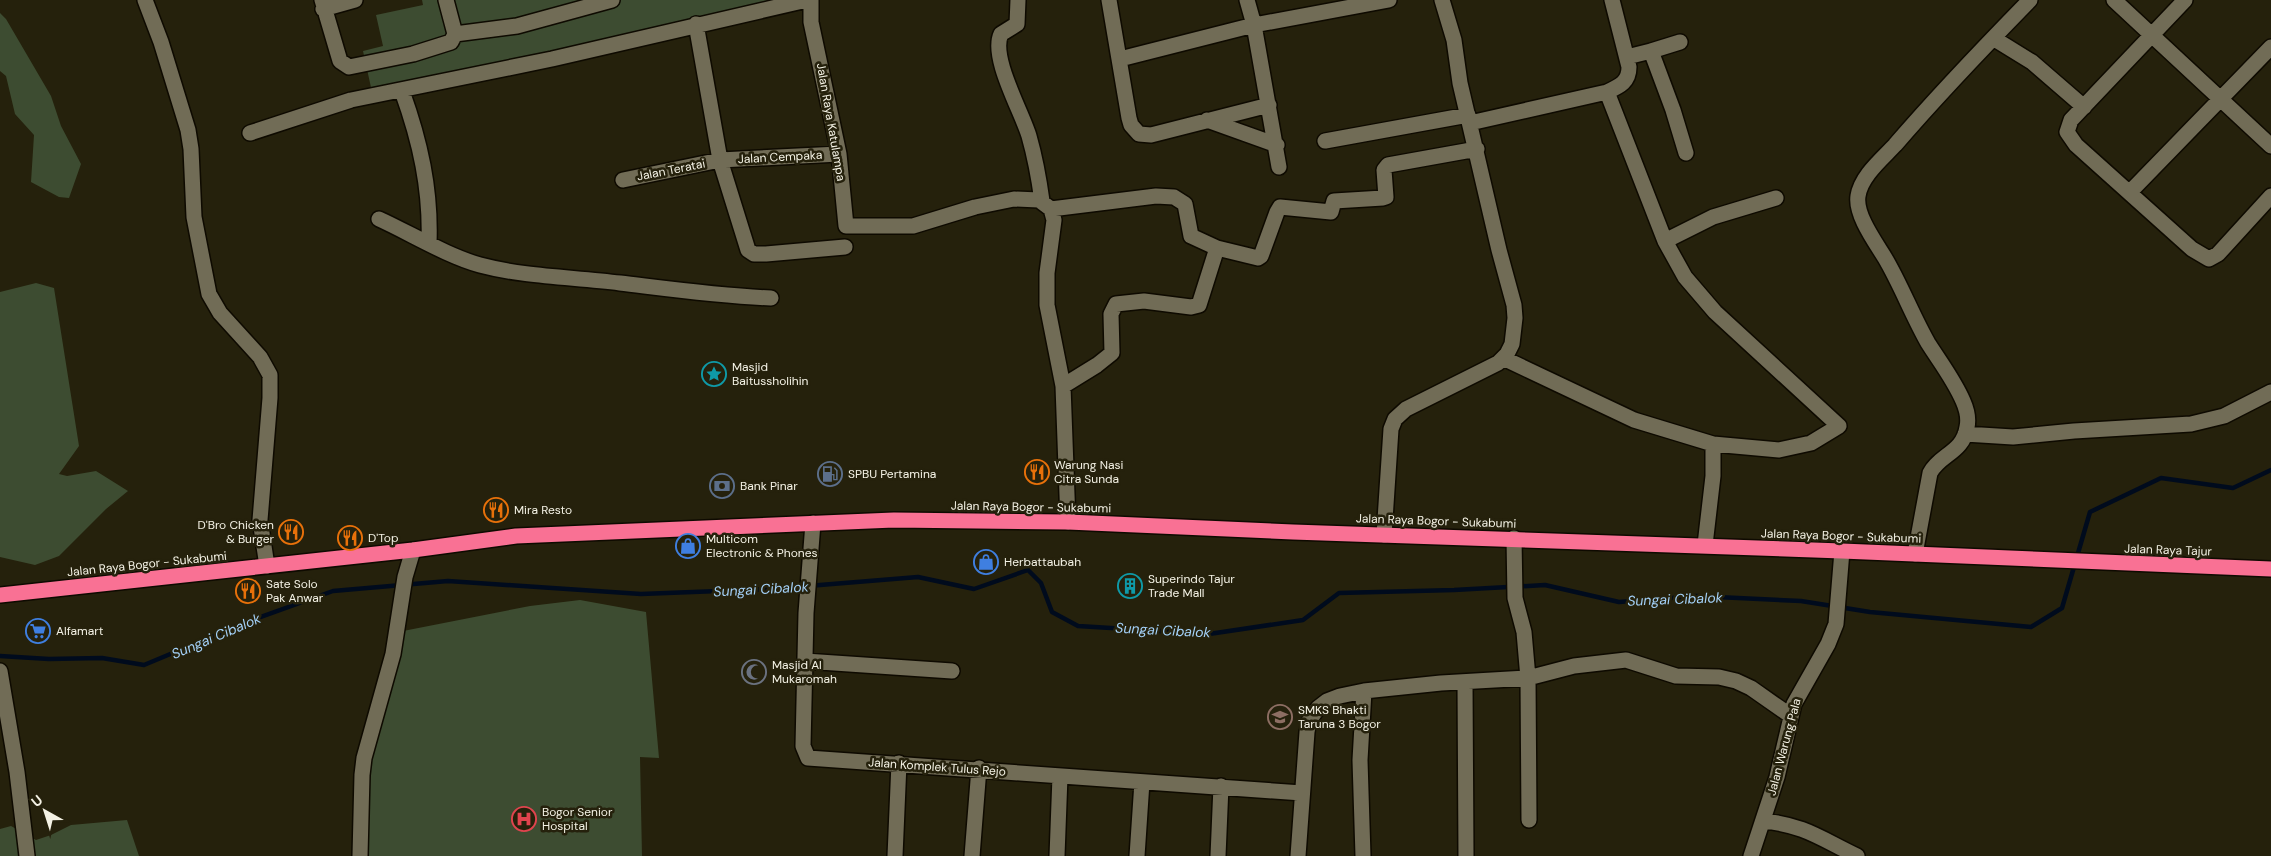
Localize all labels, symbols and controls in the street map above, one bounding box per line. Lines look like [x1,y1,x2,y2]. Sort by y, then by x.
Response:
street label: Jalan Raya Katulampa [813,62,849,182]
street label: Jalan Cempaka [737,147,823,167]
street label: Jalan Teratai [636,156,707,184]
place label: Masjid Baitussholihin [732,359,809,389]
place icon: Masjid Baitussholihin [701,361,727,387]
place label: Warung Nasi Citra Sunda [1054,457,1123,487]
restaurant icon: Warung Nasi Citra Sunda [1024,459,1050,485]
fuel station icon: SPBU Pertamina [817,461,843,487]
place label: SPBU Pertamina [848,466,936,482]
bank icon: Bank Pinar [709,473,735,499]
place label: Bank Pinar [740,478,798,494]
restaurant icon: Mira Resto [483,497,509,523]
street label: Jalan Raya Bogor - Sukabumi [951,498,1111,516]
place label: Mira Resto [514,502,572,518]
street label: Jalan Raya Bogor - Sukabumi [1356,510,1517,532]
place label: D'Bro Chicken & Burger [198,517,275,547]
restaurant icon: D'Bro Chicken & Burger [278,519,304,545]
restaurant icon: D'Top [337,525,363,551]
street label: Jalan Raya Bogor - Sukabumi [1761,525,1922,547]
place label: D'Top [368,530,398,546]
place label: Multicom Electronic & Phones [706,531,818,561]
shop icon: Multicom Electronic & Phones [675,533,701,559]
street label: Jalan Raya Tajur [2124,540,2213,560]
street label: Jalan Raya Bogor - Sukabumi [66,548,228,580]
shop icon: Herbattaubah [973,549,999,575]
place label: Herbattaubah [1004,554,1081,570]
place label: Superindo Tajur Trade Mall [1148,571,1235,601]
building icon: Superindo Tajur Trade Mall [1117,573,1143,599]
place label: Sate Solo Pak Anwar [266,576,324,606]
water label: Sungai Cibalok [713,577,810,600]
restaurant icon: Sate Solo Pak Anwar [235,578,261,604]
water label: Sungai Cibalok [1627,588,1724,610]
water label: Sungai Cibalok [169,609,264,663]
supermarket icon: Alfamart [25,618,51,644]
water label: Sungai Cibalok [1115,619,1212,642]
place label: Alfamart [56,623,104,639]
place label: Masjid Al Mukaromah [772,657,837,687]
mosque icon: Masjid Al Mukaromah [741,659,767,685]
street label: Jalan Warung Pala [1763,697,1805,797]
place label: SMKS Bhakti Taruna 3 Bogor [1298,702,1381,732]
school or university icon: SMKS Bhakti Taruna 3 Bogor [1267,704,1293,730]
street label: Jalan Komplek Tulus Rejo [868,754,1006,780]
north arrow [20,786,70,836]
text: U [27,791,46,811]
place label: Bogor Senior Hospital [542,804,613,834]
hospital icon: Bogor Senior Hospital [511,806,537,832]

